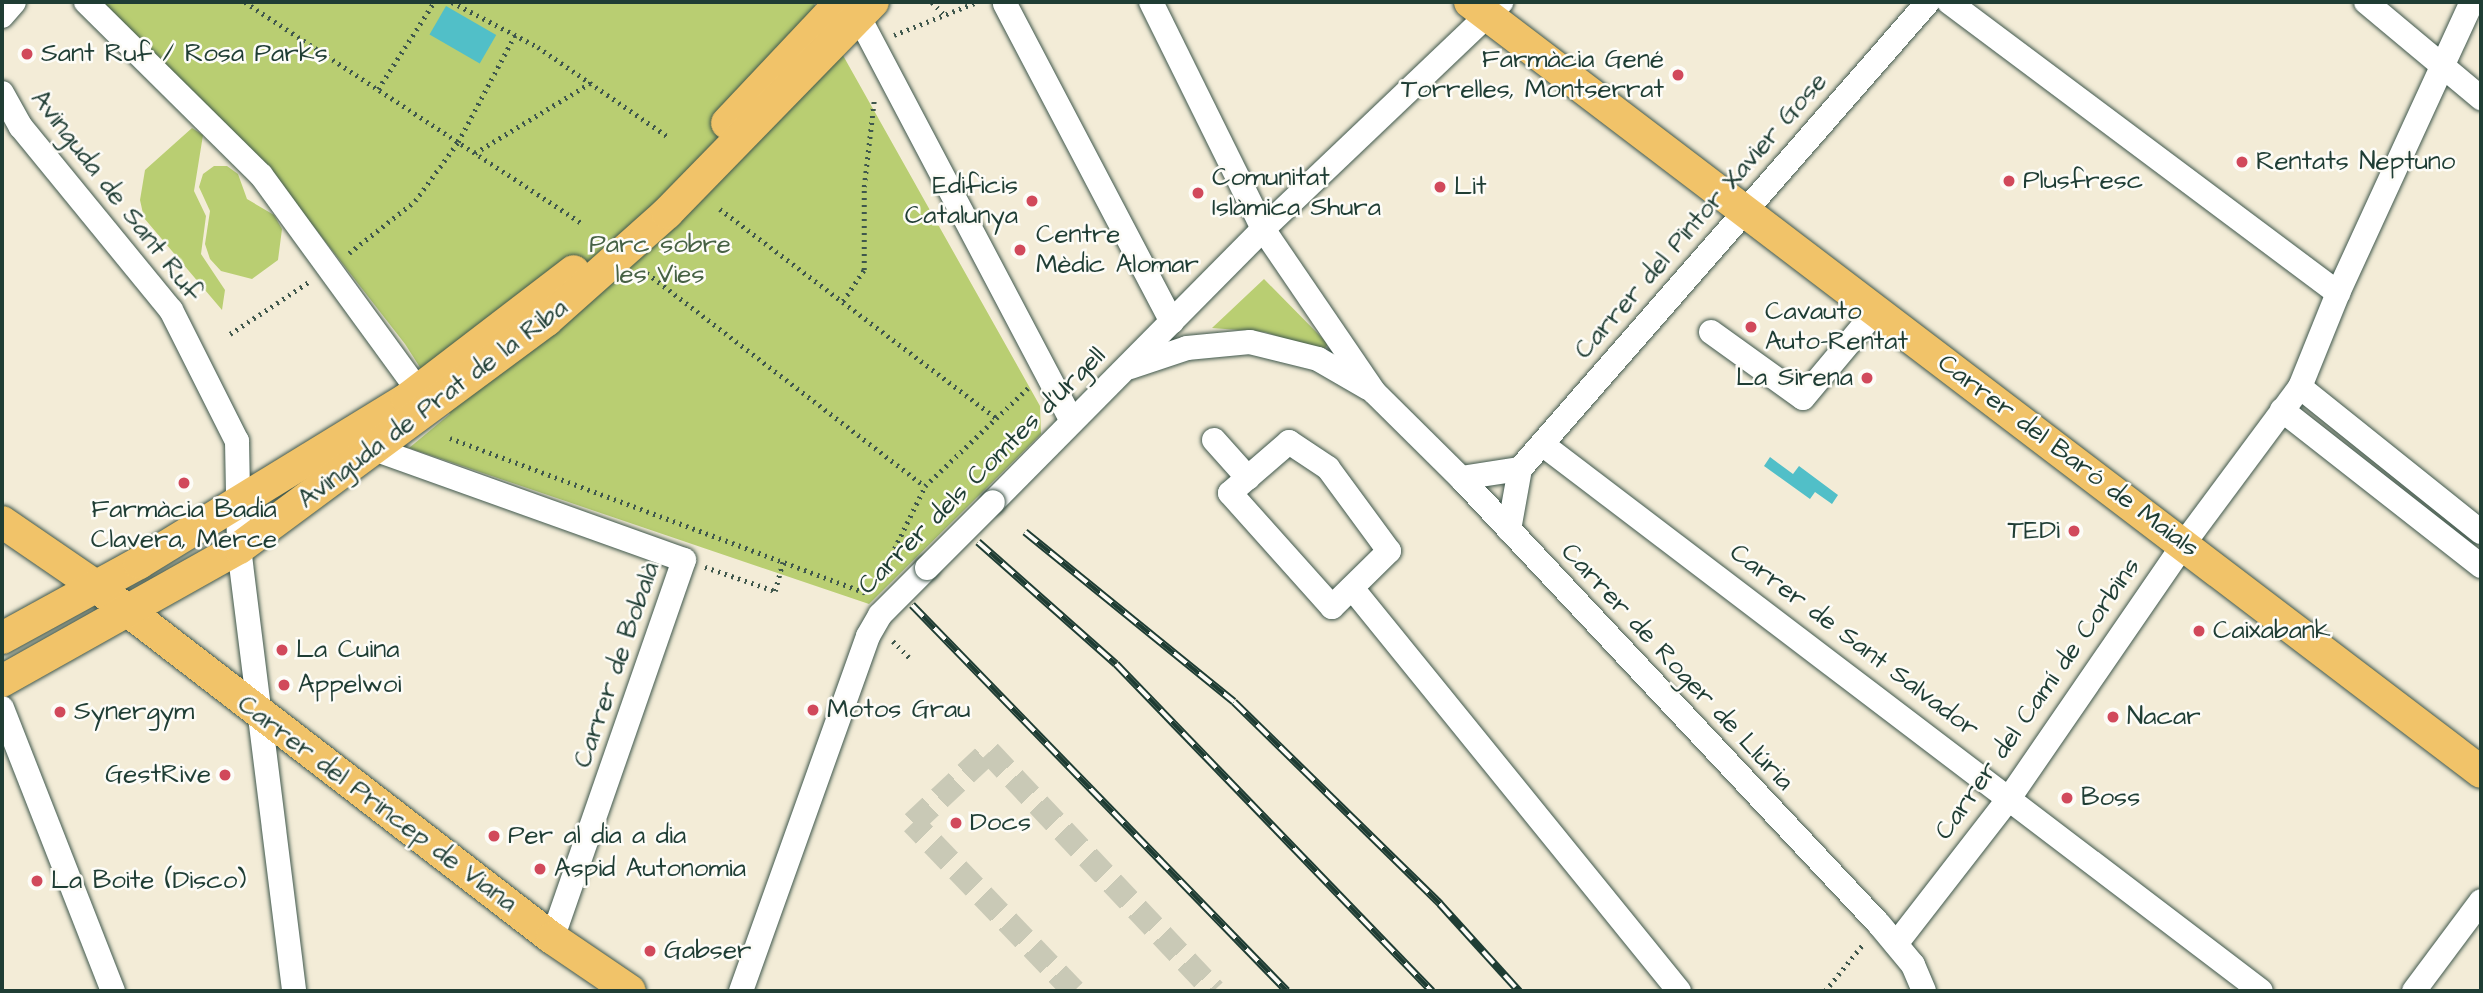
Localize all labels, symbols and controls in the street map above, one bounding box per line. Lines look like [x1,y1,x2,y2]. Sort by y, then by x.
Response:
place label: Sant Ruf / Rosa Parks [41,38,328,70]
place label: Farmàcia Gené Torrelles, Montserrat [1401,44,1664,106]
marker: Sant Ruf / Rosa Parks [19,46,35,62]
street label: Carrer del Pintor Xavier Gose [1568,66,1834,366]
marker: Farmàcia Gené Torrelles, Montserrat [1670,67,1686,83]
street label: Avinguda de Sant Ruf [24,84,208,308]
place label: Rentats Neptuno [2256,146,2455,178]
marker: Rentats Neptuno [2234,154,2250,170]
place label: Comunitat Islàmica Shura [1212,162,1381,224]
place label: Plusfresc [2023,165,2143,197]
place label: Edificis Catalunya [905,170,1018,232]
place label: Lit [1454,171,1486,203]
marker: Plusfresc [2001,173,2017,189]
marker: Lit [1432,179,1448,195]
marker: Comunitat Islàmica Shura [1190,185,1206,201]
marker: Edificis Catalunya [1024,193,1040,209]
place label: Centre Mèdic Alomar [1036,219,1199,280]
park label: Parc sobre les Vies [589,229,731,290]
marker: Centre Mèdic Alomar [1010,240,1030,260]
street label: Avinguda de Prat de la Riba [292,292,574,516]
place label: Cavauto Auto-Rentat [1765,296,1908,358]
marker: Cavauto Auto-Rentat [1743,319,1759,335]
street label: Carrer dels Comtes d'Urgell [852,341,1112,601]
street label: Carrer del Baró de Maials [1931,348,2205,564]
place label: La Sirena [1736,362,1853,394]
marker: La Sirena [1859,370,1875,386]
marker: Farmàcia Badia Clavera, Merce [176,475,192,491]
place label: Farmàcia Badia Clavera, Merce [91,494,277,556]
place label: TEDi [2008,515,2060,547]
marker: TEDi [2066,523,2082,539]
street label: Carrer de Roger de Llúria [1554,537,1800,797]
street label: Carrer de Sant Salvador [1723,537,1985,745]
street label: Carrer del Camí de Corbins [1929,552,2147,846]
street label: Carrer de Bobalà [567,558,667,772]
place label: Caixabank [2213,615,2331,647]
marker: Caixabank [2191,623,2207,639]
place label: La Cuina [296,634,399,666]
marker: La Cuina [274,642,290,658]
place label: Appelwoi [298,669,401,701]
marker: Appelwoi [276,677,292,693]
street label: Carrer del Princep de Viana [231,689,523,919]
place label: Motos Grau [827,694,971,726]
place label: Synergym [74,696,194,728]
place label: Nacar [2127,701,2201,733]
marker: Motos Grau [805,702,821,718]
marker: Synergym [52,704,68,720]
marker: Nacar [2105,709,2121,725]
place label: GestRive [105,759,211,791]
marker: GestRive [217,767,233,783]
place label: Boss [2081,782,2140,814]
marker: Boss [2059,790,2075,806]
place label: Docs [970,807,1031,839]
marker: Docs [948,815,964,831]
place label: Per al dia a dia [508,820,686,852]
marker: Per al dia a dia [486,828,502,844]
place label: Aspid Autonomia [554,853,746,885]
marker: Aspid Autonomia [532,861,548,877]
place label: La Boite (Disco) [51,865,246,897]
marker: La Boite (Disco) [29,873,45,889]
place label: Gabser [664,935,751,967]
marker: Gabser [642,943,658,959]

